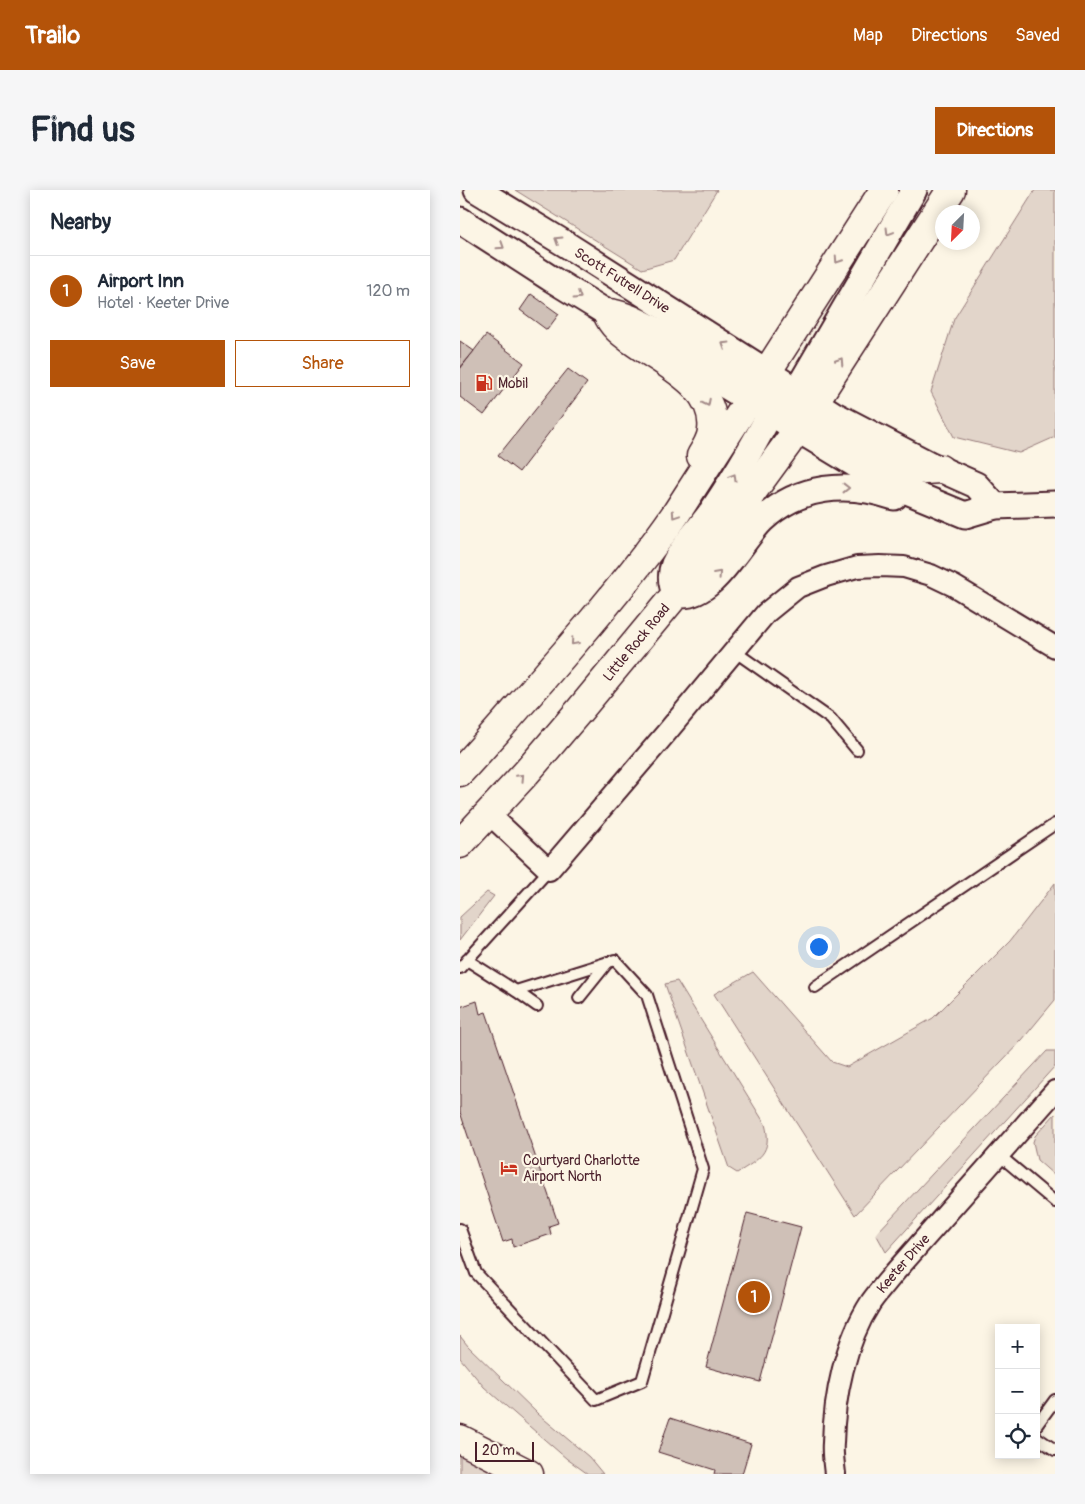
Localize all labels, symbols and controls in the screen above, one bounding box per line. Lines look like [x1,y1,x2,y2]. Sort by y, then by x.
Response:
text: Trailo [25,21,80,50]
text: Map [853,24,883,47]
text: Directions [911,24,987,47]
text: Saved [1015,24,1060,47]
button: Directions [935,107,1055,154]
text: Find us [30,108,135,152]
north arrow [935,205,980,250]
text: Nearby [50,209,111,236]
one-way arrow [886,227,896,236]
one-way arrow [555,237,564,246]
one-way arrow [495,240,504,250]
street label: Scott Futrell Drive [571,244,673,317]
one-way arrow [835,255,845,264]
text: Airport Inn [97,269,184,293]
text: 1 [63,281,69,301]
text: 120 m [366,281,410,301]
one-way arrow [573,289,582,299]
text: Hotel · Keeter Drive [97,293,229,313]
button: Save [50,340,225,387]
button: Share [235,340,410,387]
one-way arrow [722,342,731,351]
one-way arrow [834,357,843,366]
fuel station icon: Mobil [474,373,494,393]
place label: Mobil [498,375,528,392]
one-way arrow [701,397,711,406]
one-way arrow [726,473,736,482]
one-way arrow [842,483,850,493]
one-way arrow [672,509,681,519]
one-way arrow [712,571,721,580]
street label: Little Rock Road [599,600,673,684]
one-way arrow [572,636,580,645]
one-way arrow [515,774,524,783]
your location [806,934,832,960]
place label: Courtyard Charlotte Airport North [523,1152,640,1185]
hotel icon: Courtyard Charlotte Airport North [499,1158,519,1178]
street label: Keeter Drive [873,1230,933,1296]
pin: 1 [738,1278,770,1316]
map controls [995,1324,1040,1459]
button: + [995,1324,1040,1369]
button: − [995,1369,1040,1414]
button: locate [995,1414,1040,1459]
scale bar [475,1439,534,1462]
text: 20 m [482,1442,515,1459]

